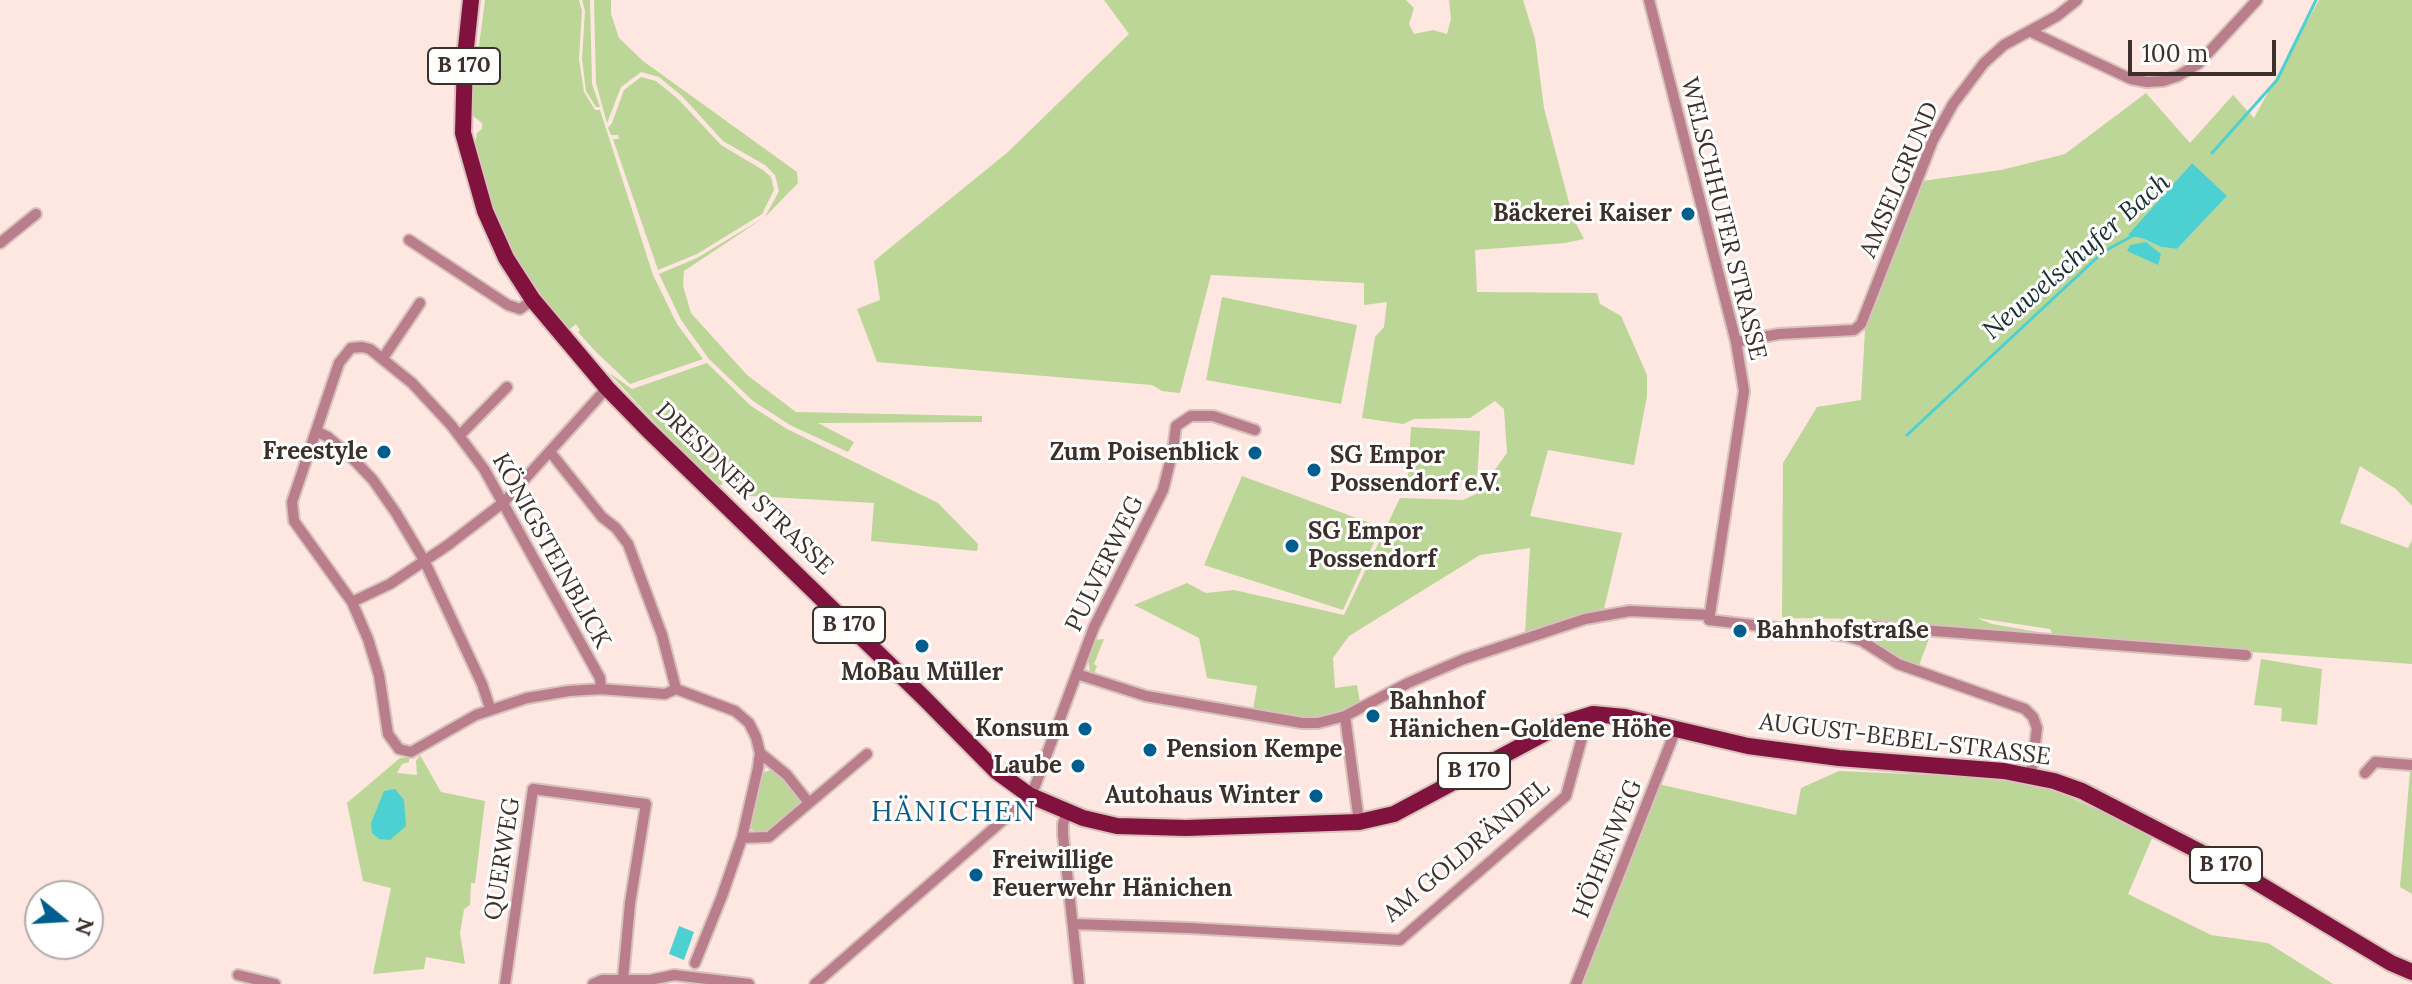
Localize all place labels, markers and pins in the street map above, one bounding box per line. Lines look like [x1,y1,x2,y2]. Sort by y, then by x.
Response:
place label: Bäckerei Kaiser [1493,200,1672,228]
marker: Bäckerei Kaiser [1679,205,1697,223]
place label: Freestyle [263,438,368,466]
place label: Zum Poisenblick [1050,439,1239,467]
place label: SG Empor Possendorf e.V. [1330,442,1500,498]
marker: Freestyle [375,443,393,461]
marker: Zum Poisenblick [1246,444,1264,462]
marker: SG Empor Possendorf e.V. [1305,461,1323,479]
place label: SG Empor Possendorf [1308,518,1436,574]
marker: SG Empor Possendorf [1283,537,1301,555]
place label: Bahnhofstraße [1756,617,1929,645]
marker: Bahnhofstraße [1731,622,1749,640]
marker: MoBau Müller [913,637,931,655]
place label: MoBau Müller [841,659,1003,687]
place label: Bahnhof Hänichen-Goldene Höhe [1389,688,1671,744]
marker: Bahnhof Hänichen-Goldene Höhe [1364,707,1382,725]
place label: Konsum [975,715,1069,743]
marker: Konsum [1076,720,1094,738]
place label: Pension Kempe [1166,736,1343,764]
marker: Pension Kempe [1141,741,1159,759]
place label: Laube [993,752,1062,780]
marker: Laube [1069,757,1087,775]
place label: Autohaus Winter [1105,782,1300,810]
marker: Autohaus Winter [1307,787,1325,805]
place label: Freiwillige Feuerwehr Hänichen [992,847,1232,903]
marker: Freiwillige Feuerwehr Hänichen [967,866,985,884]

